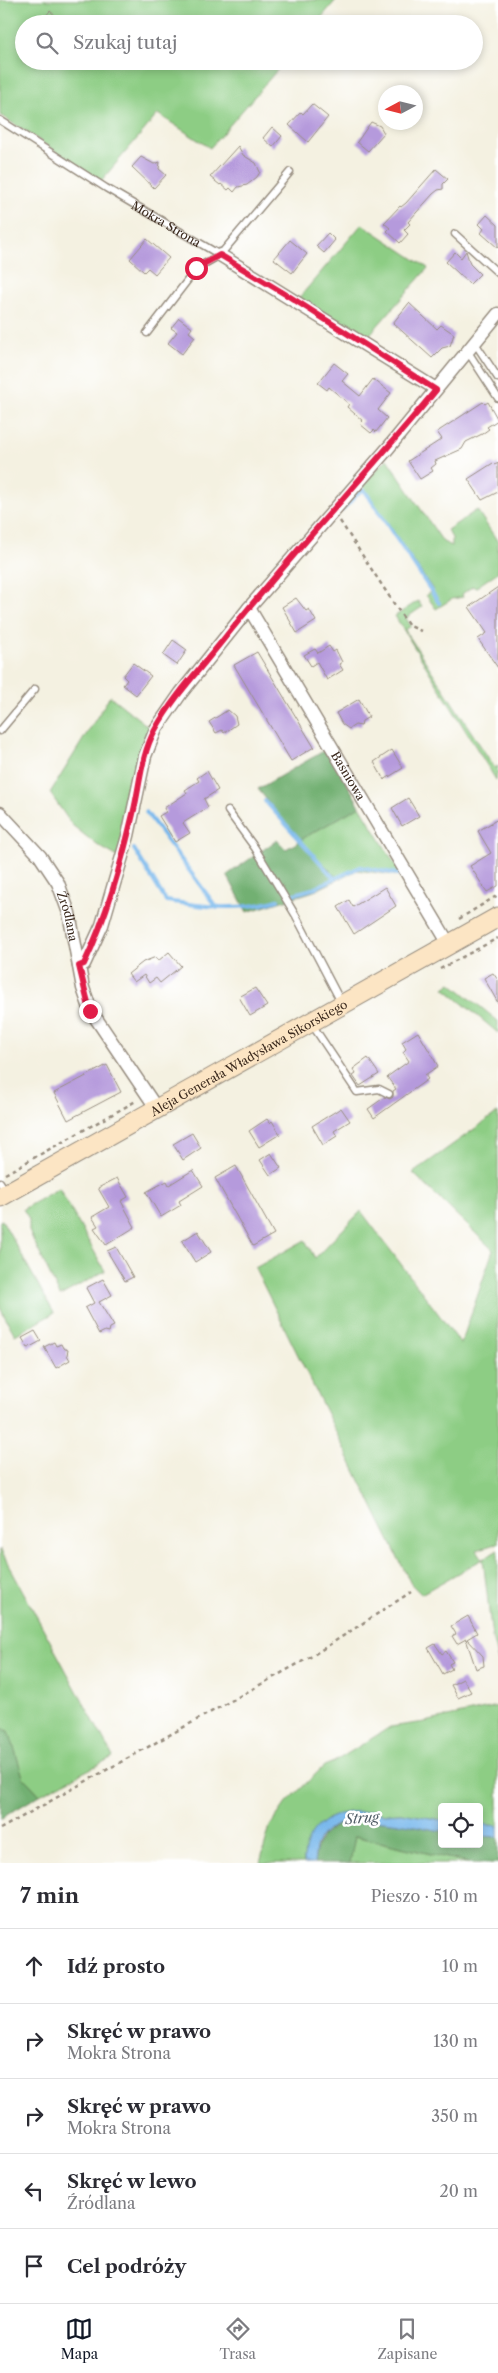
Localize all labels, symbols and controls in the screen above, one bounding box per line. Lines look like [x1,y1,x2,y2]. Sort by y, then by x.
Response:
search box [15,15,483,70]
icon: search [33,29,61,57]
text: Szukaj tutaj [73,31,177,54]
north arrow [378,85,423,130]
street label: Mokra Strona [129,197,204,250]
route start [185,257,208,280]
street label: Baśniowa [328,748,369,803]
street label: Źródlana [54,889,82,943]
street label: Aleja Generała Władysława Sikorskiego [146,996,350,1119]
route end [79,1000,102,1023]
map controls [438,1803,483,1848]
button: locate [438,1803,483,1848]
water label: Strug [343,1808,381,1828]
text: 7 min [20,1883,79,1908]
text: Pieszo · 510 m [371,1886,478,1906]
icon: ahead [20,1952,48,1980]
text: Idź prosto [67,1955,165,1978]
text: 10 m [442,1956,478,1976]
text: Skręć w prawo [67,2020,211,2043]
icon: right [20,2027,48,2055]
text: 130 m [433,2031,478,2051]
text: Mokra Strona [67,2043,171,2063]
text: Skręć w prawo [67,2095,211,2118]
icon: right [20,2102,48,2130]
text: 350 m [431,2106,478,2126]
text: Mokra Strona [67,2118,171,2138]
text: Skręć w lewo [67,2170,197,2193]
icon: left [20,2177,48,2205]
text: 20 m [439,2181,478,2201]
text: Źródlana [67,2193,136,2213]
icon: arrive [20,2252,48,2280]
text: Cel podróży [67,2255,186,2278]
tab: Mapa [61,2315,98,2363]
tab: Trasa [220,2315,256,2363]
tab: Zapisane [377,2315,437,2363]

